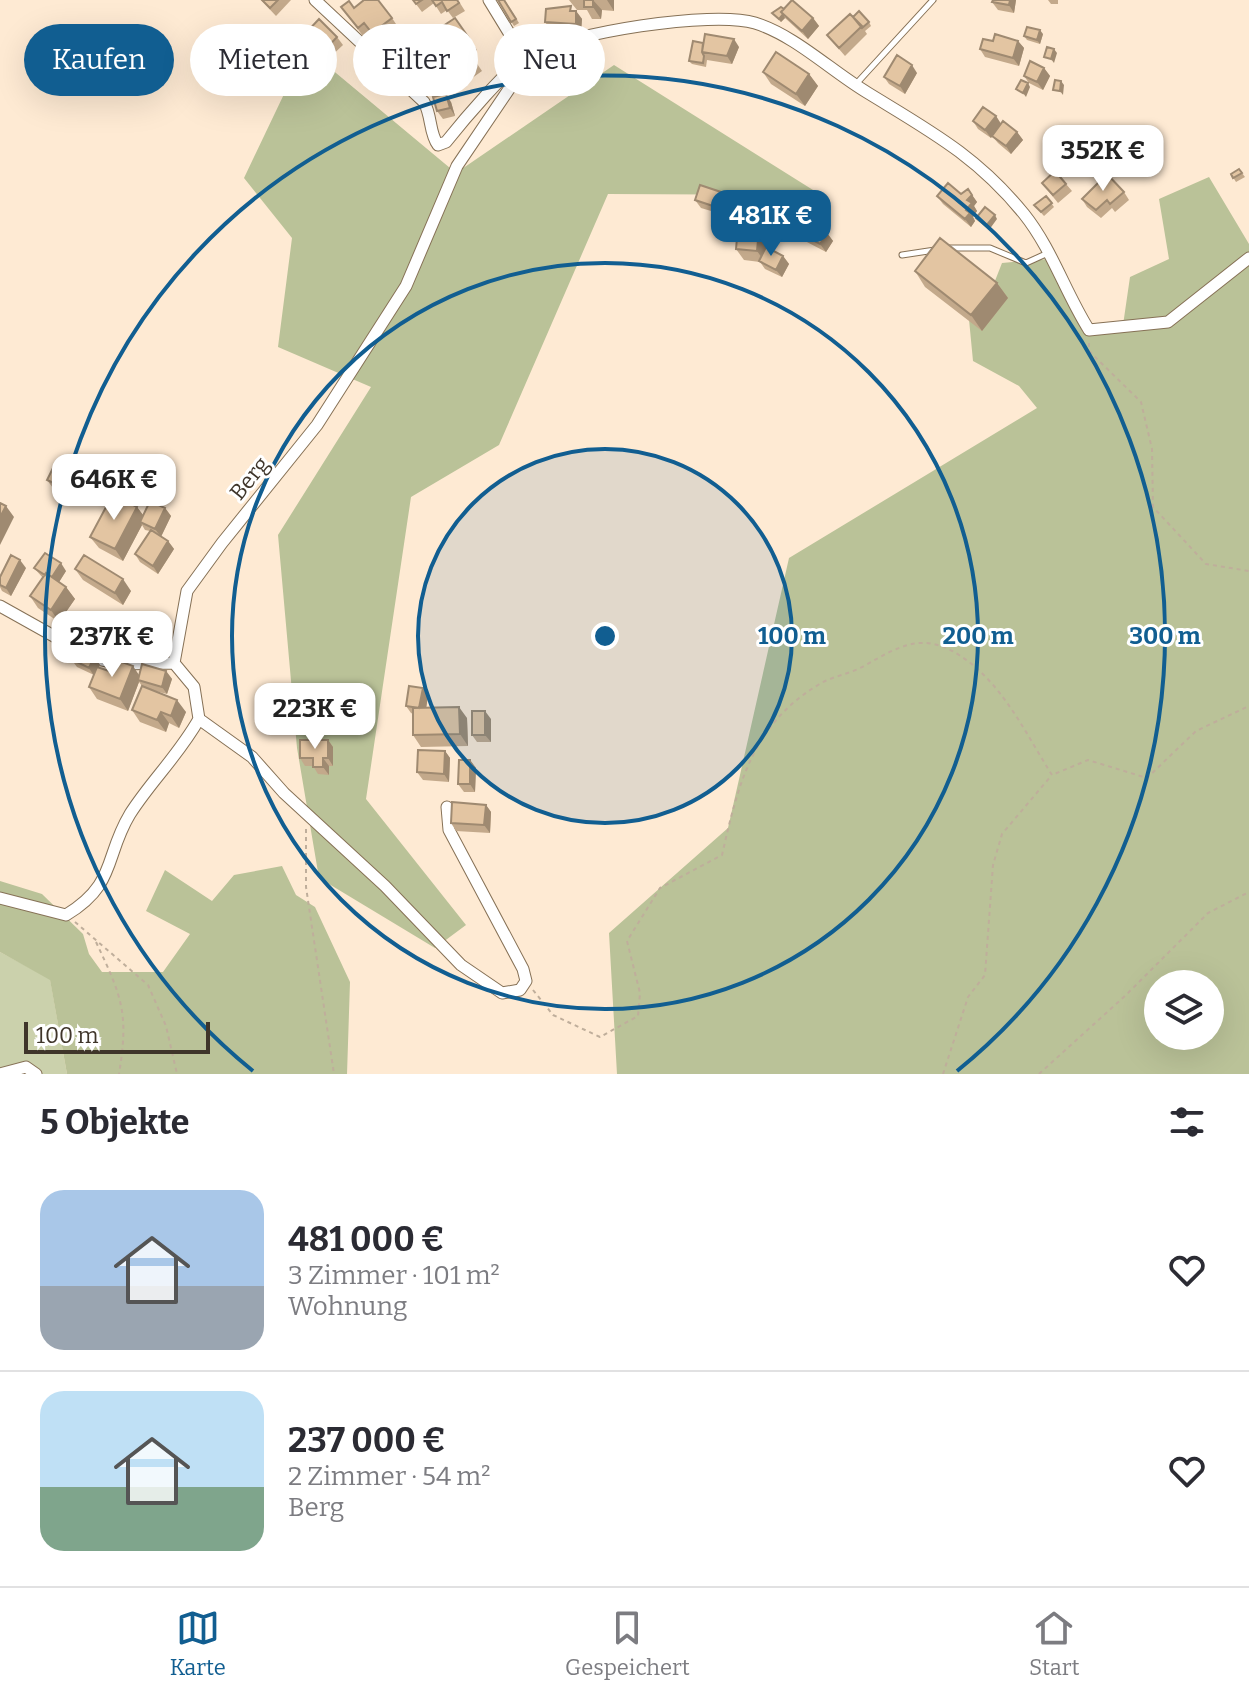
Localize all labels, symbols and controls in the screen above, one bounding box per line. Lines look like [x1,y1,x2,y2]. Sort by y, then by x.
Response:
chip: Kaufen [24,24,174,96]
chip: Mieten [190,24,337,96]
chip: Filter [353,24,478,96]
chip: Neu [494,24,605,96]
pin: 352K € [1038,125,1168,193]
text: 352K € [1061,135,1145,166]
pin: 481K € [706,190,836,258]
text: 481K € [729,200,813,231]
street label: Berg [224,451,275,505]
pin: 646K € [49,454,179,522]
text: 646K € [70,464,158,495]
pin: 237K € [47,611,177,679]
text: 237K € [69,621,155,652]
centre of rings [591,622,619,650]
text: 100 m [758,622,826,650]
text: 200 m [942,622,1014,650]
text: 300 m [1129,622,1201,650]
pin: 223K € [250,683,380,751]
text: 223K € [272,693,358,724]
map controls [1144,970,1224,1050]
button: layers [1144,970,1224,1050]
scale bar [24,1018,210,1054]
text: 100 m [36,1022,99,1049]
icon: filters [1165,1100,1209,1144]
text: 5 Objekte [40,1102,189,1143]
text: 481 000 € [288,1219,445,1260]
icon: home [104,1222,200,1318]
icon: heart [1165,1248,1209,1292]
text: 3 Zimmer · 101 m² [288,1260,500,1291]
text: Wohnung [288,1291,407,1322]
text: 237 000 € [288,1420,446,1461]
icon: home [104,1423,200,1519]
icon: heart [1165,1449,1209,1493]
text: 2 Zimmer · 54 m² [288,1461,490,1492]
text: Berg [288,1492,344,1523]
tab: Karte [170,1606,226,1681]
tab: Gespeichert [565,1606,690,1681]
tab: Start [1029,1606,1079,1681]

